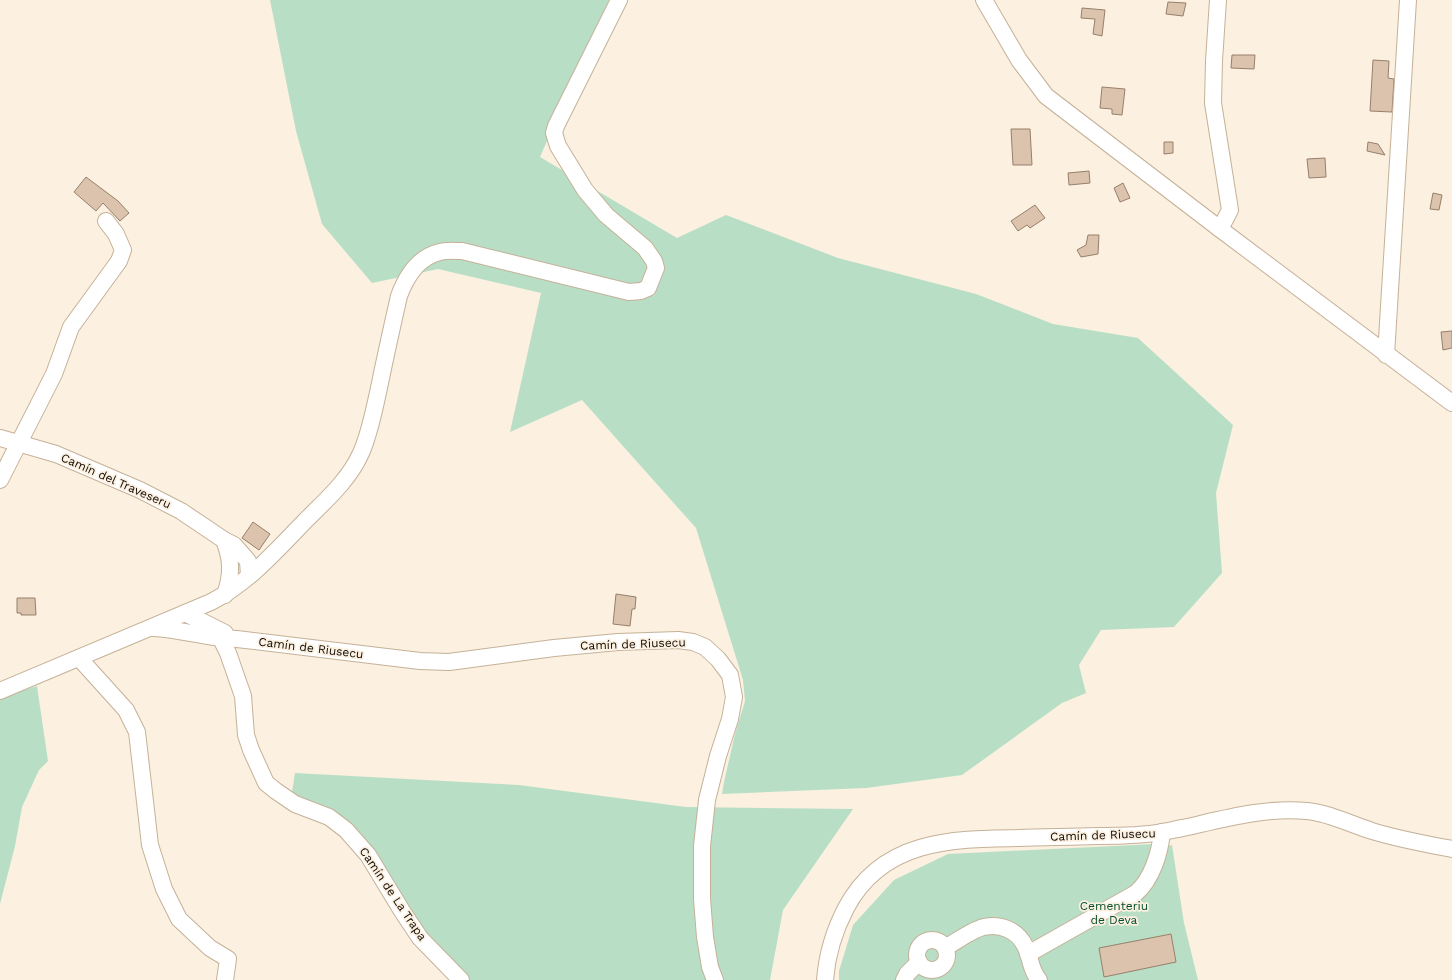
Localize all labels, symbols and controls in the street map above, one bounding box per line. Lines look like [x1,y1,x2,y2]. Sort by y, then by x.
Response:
street label: Camín del Traveseru [59,450,173,512]
street label: Camín de Riusecu [258,635,364,661]
street label: Camín de Riusecu [580,635,686,653]
street label: Camín de Riusecu [1050,826,1156,844]
street label: Camín de La Trapa [357,845,430,943]
park label: Cementeriu de Deva [1080,899,1148,927]

